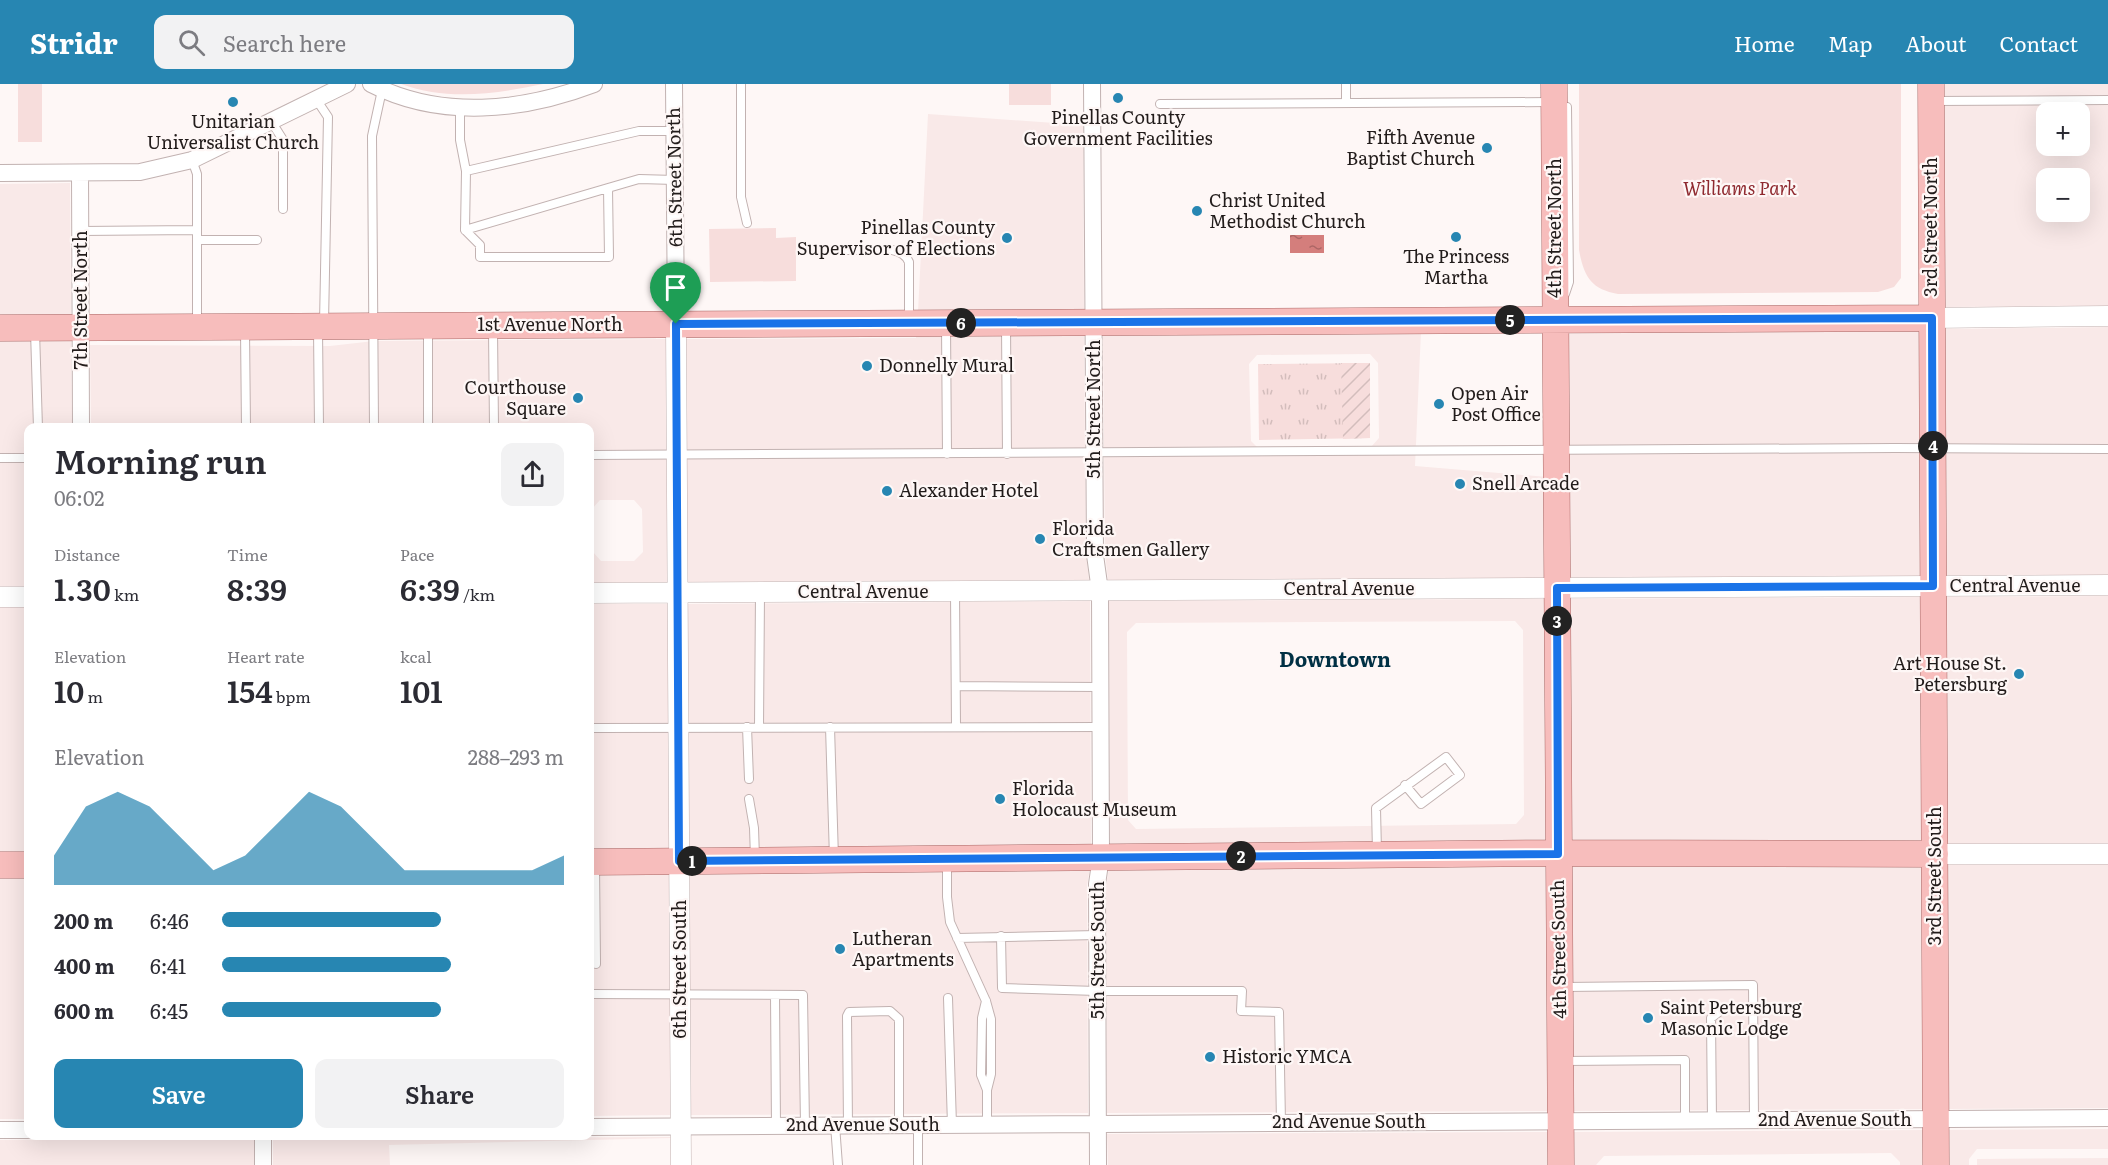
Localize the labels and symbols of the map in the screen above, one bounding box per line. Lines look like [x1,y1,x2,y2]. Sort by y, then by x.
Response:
marker: Pinellas County Government Facilities [1111,91,1125,105]
marker: Unitarian Universalist Church [226,95,240,109]
place label: Pinellas County Government Facilities [1023,103,1213,151]
place label: Unitarian Universalist Church [147,107,319,155]
street label: 6th Street North [659,107,688,247]
place label: Fifth Avenue Baptist Church [1346,123,1475,171]
marker: Fifth Avenue Baptist Church [1480,141,1494,155]
street label: 3rd Street North [1916,157,1943,297]
street label: 4th Street North [1540,158,1567,298]
park label: Williams Park [1683,174,1797,201]
place label: Christ United Methodist Church [1209,186,1366,234]
marker: Christ United Methodist Church [1190,204,1204,218]
place label: Pinellas County Supervisor of Elections [797,213,996,261]
street label: 7th Street North [66,230,93,370]
marker: The Princess Martha [1449,230,1463,244]
marker: Pinellas County Supervisor of Elections [1000,231,1014,245]
place label: The Princess Martha [1403,242,1509,290]
pin [650,262,701,324]
pin: 5 [1495,305,1525,335]
pin: 6 [946,308,976,338]
street label: 1st Avenue North [477,310,623,337]
street label: 5th Street North [1079,339,1106,479]
place label: Donnelly Mural [879,351,1014,378]
marker: Donnelly Mural [860,359,874,373]
place label: Courthouse Square [465,373,566,421]
place label: Open Air Post Office [1451,379,1541,427]
marker: Courthouse Square [571,391,585,405]
marker: Open Air Post Office [1432,397,1446,411]
pin: 4 [1918,431,1948,461]
place label: Snell Arcade [1472,469,1579,496]
place label: Alexander Hotel [899,476,1039,503]
marker: Snell Arcade [1453,477,1467,491]
marker: Alexander Hotel [880,484,894,498]
place label: Florida Craftsmen Gallery [1052,514,1210,562]
marker: Florida Craftsmen Gallery [1033,532,1047,546]
street label: Central Avenue [1949,571,2081,598]
street label: Central Avenue [1283,574,1415,601]
street label: Central Avenue [797,577,929,604]
pin: 3 [1542,606,1572,636]
district label: Downtown [1279,643,1391,673]
place label: Art House St. Petersburg [1893,649,2008,697]
marker: Art House St. Petersburg [2012,667,2026,681]
place label: Florida Holocaust Museum [1012,774,1177,822]
marker: Florida Holocaust Museum [993,792,1007,806]
street label: 3rd Street South [1920,806,1947,946]
pin: 2 [1226,841,1256,871]
pin: 1 [677,846,707,876]
street label: 4th Street South [1543,879,1572,1019]
street label: 5th Street South [1083,881,1110,1019]
street label: 6th Street South [665,899,692,1038]
place label: Lutheran Apartments [852,924,954,972]
marker: Lutheran Apartments [833,942,847,956]
place label: Saint Petersburg Masonic Lodge [1660,993,1803,1041]
marker: Saint Petersburg Masonic Lodge [1641,1011,1655,1025]
place label: Historic YMCA [1222,1042,1352,1069]
marker: Historic YMCA [1203,1050,1217,1064]
street label: 2nd Avenue South [1758,1105,1912,1132]
street label: 2nd Avenue South [1272,1107,1426,1134]
street label: 2nd Avenue South [786,1110,940,1137]

